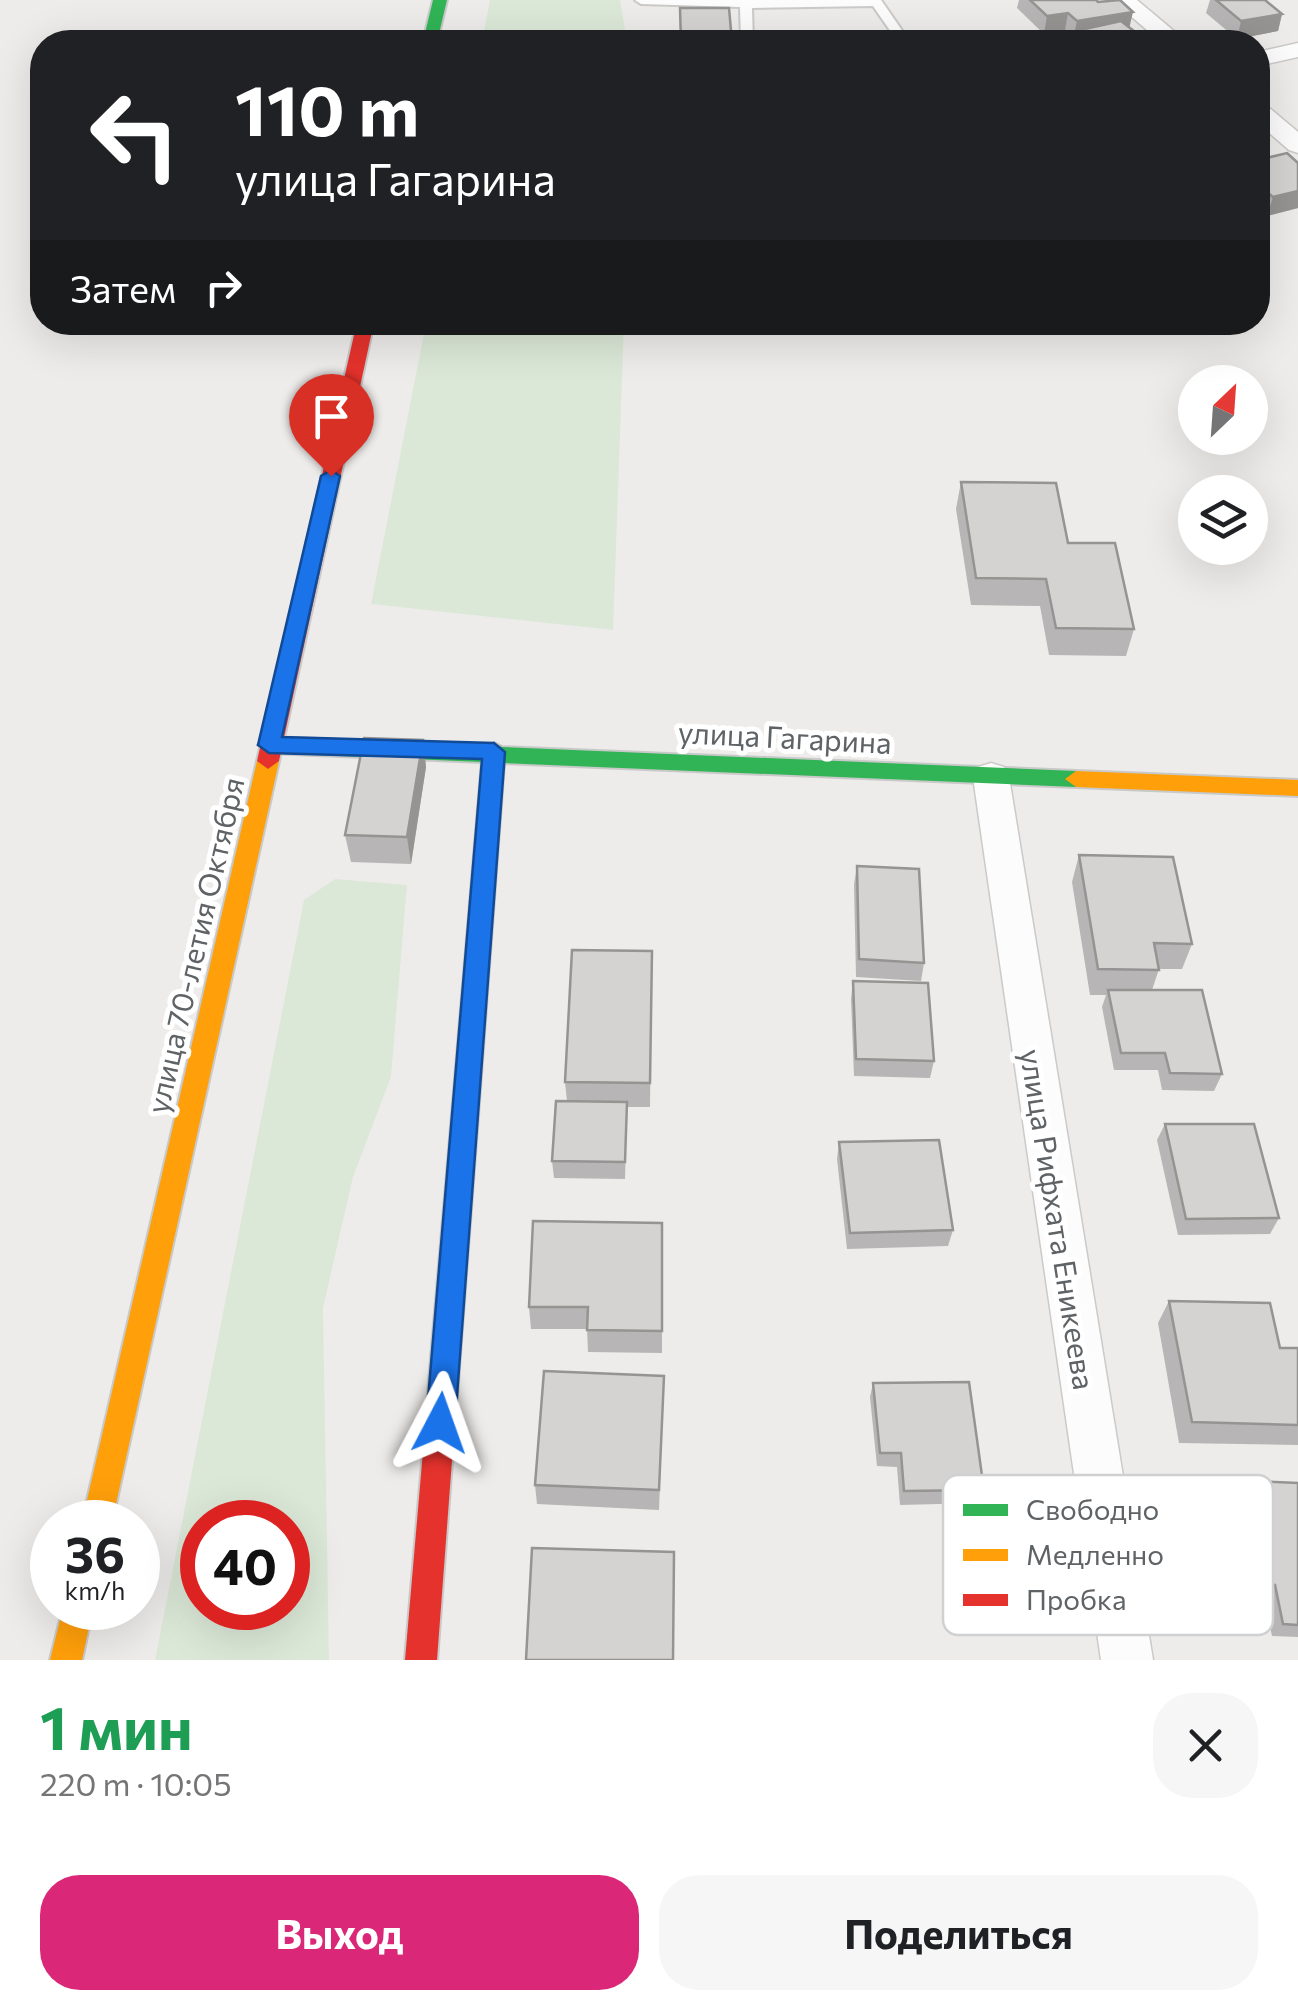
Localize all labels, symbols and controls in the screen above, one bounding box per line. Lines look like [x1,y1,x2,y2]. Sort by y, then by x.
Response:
text: 110 m [235,65,419,150]
icon: left [70,70,200,200]
text: улица Гагарина [235,150,556,205]
icon: right [196,260,251,315]
text: Затем [70,264,176,311]
north arrow [1178,365,1268,455]
map controls [1178,365,1268,565]
pin [289,374,374,477]
icon: arrive [304,389,359,444]
button: layers [1178,475,1268,565]
street label: улица Гагарина [677,712,893,760]
street label: улица 70-летия Октября [137,773,251,1117]
street label: улица Рифхата Еникеева [1014,1046,1104,1392]
position arrow [388,1371,492,1475]
legend [943,1475,1273,1635]
text: Свободно [1026,1492,1159,1526]
speed limit sign: 40 [180,1500,310,1630]
text: 36 [65,1522,125,1583]
text: Медленно [1026,1537,1164,1571]
text: km/h [65,1575,125,1605]
text: Пробка [1026,1582,1126,1616]
text: 1 мин [40,1689,193,1762]
button: close [1153,1693,1258,1798]
text: 220 m · 10:05 [40,1763,232,1803]
button: Выход [40,1875,639,1990]
button: Поделиться [659,1875,1258,1990]

